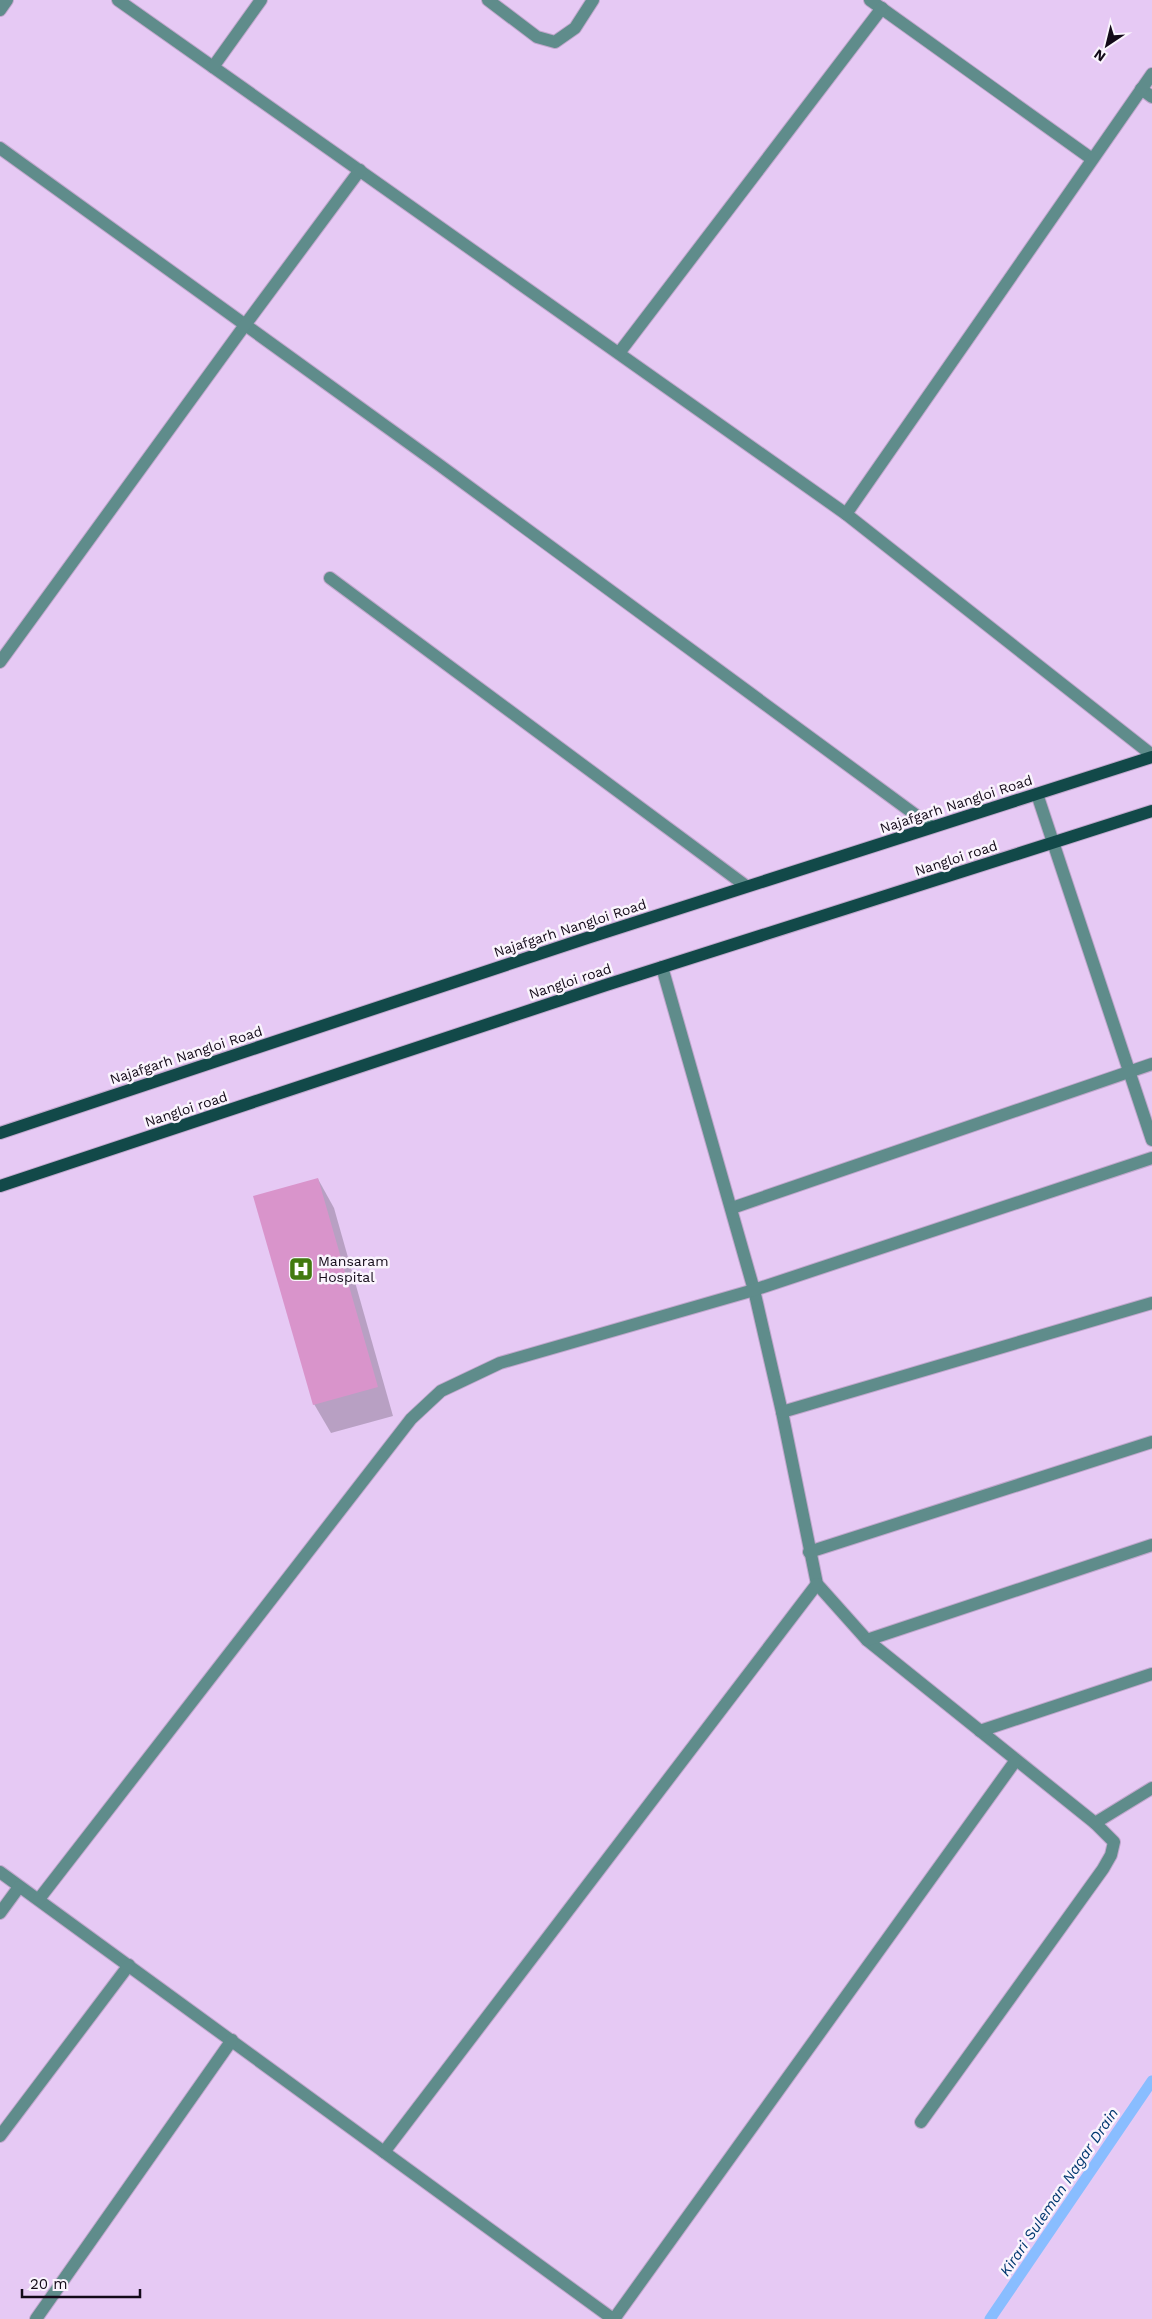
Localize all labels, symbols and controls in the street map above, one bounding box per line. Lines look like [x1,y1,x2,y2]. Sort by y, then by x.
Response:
north arrow [1082,20,1132,70]
text: N [1091,46,1108,65]
street label: Najafgarh Nangloi Road [878,772,1034,836]
street label: Nangloi road [913,837,999,879]
street label: Najafgarh Nangloi Road [492,896,648,960]
street label: Nangloi road [527,960,613,1002]
street label: Najafgarh Nangloi Road [108,1023,264,1087]
street label: Nangloi road [143,1088,229,1130]
place label: Mansaram Hospital [318,1253,389,1285]
hospital icon: Mansaram Hospital [288,1256,314,1282]
water label: Kirari Suleman Nagar Drain [996,2105,1122,2279]
scale bar [22,2266,140,2298]
text: 20 m [30,2275,68,2293]

